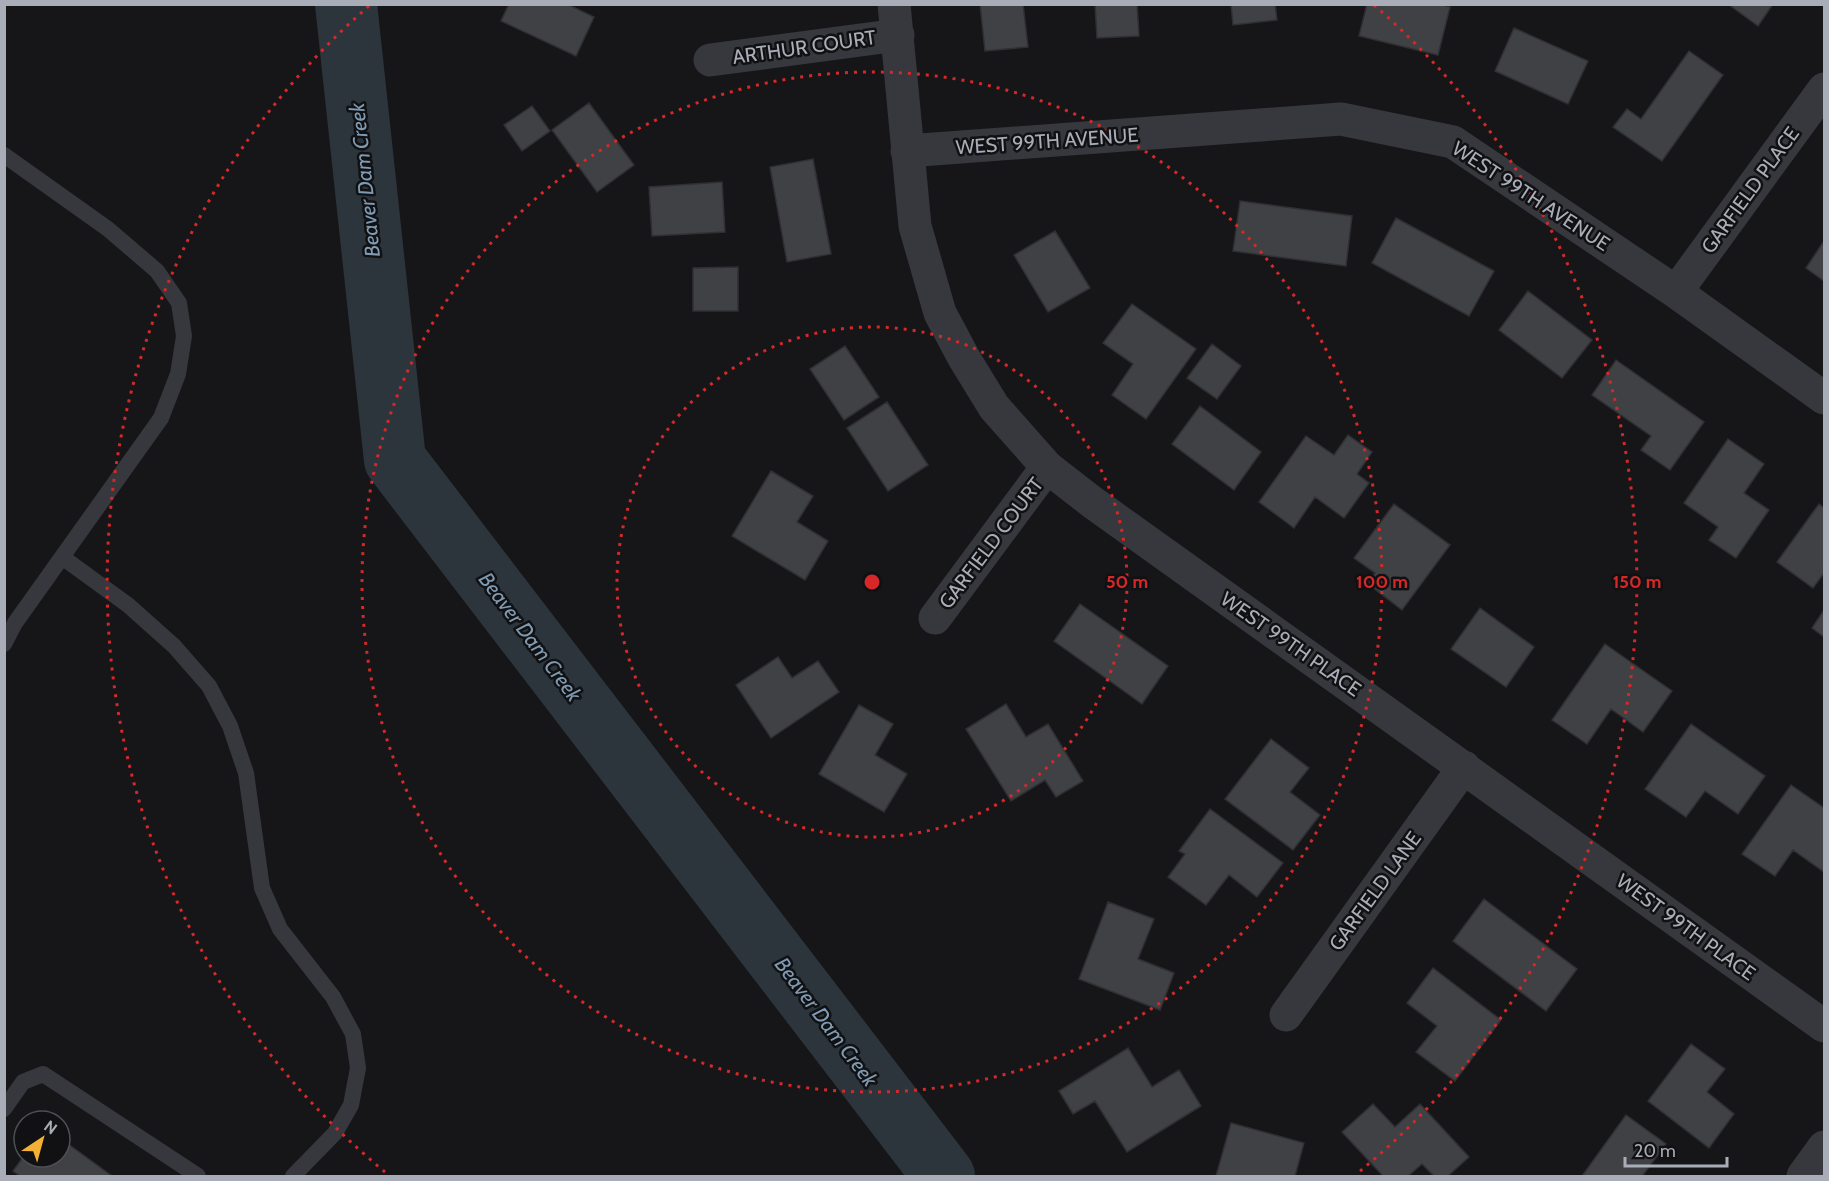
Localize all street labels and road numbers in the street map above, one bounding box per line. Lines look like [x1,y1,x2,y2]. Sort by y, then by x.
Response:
street label: ARTHUR COURT [731,25,877,69]
street label: GARFIELD PLACE [1696,122,1804,258]
street label: WEST 99TH AVENUE [955,123,1139,159]
street label: WEST 99TH AVENUE [1448,136,1614,256]
street label: GARFIELD COURT [934,472,1048,613]
street label: WEST 99TH PLACE [1216,587,1366,701]
street label: GARFIELD LANE [1324,827,1426,955]
street label: WEST 99TH PLACE [1612,869,1760,985]

